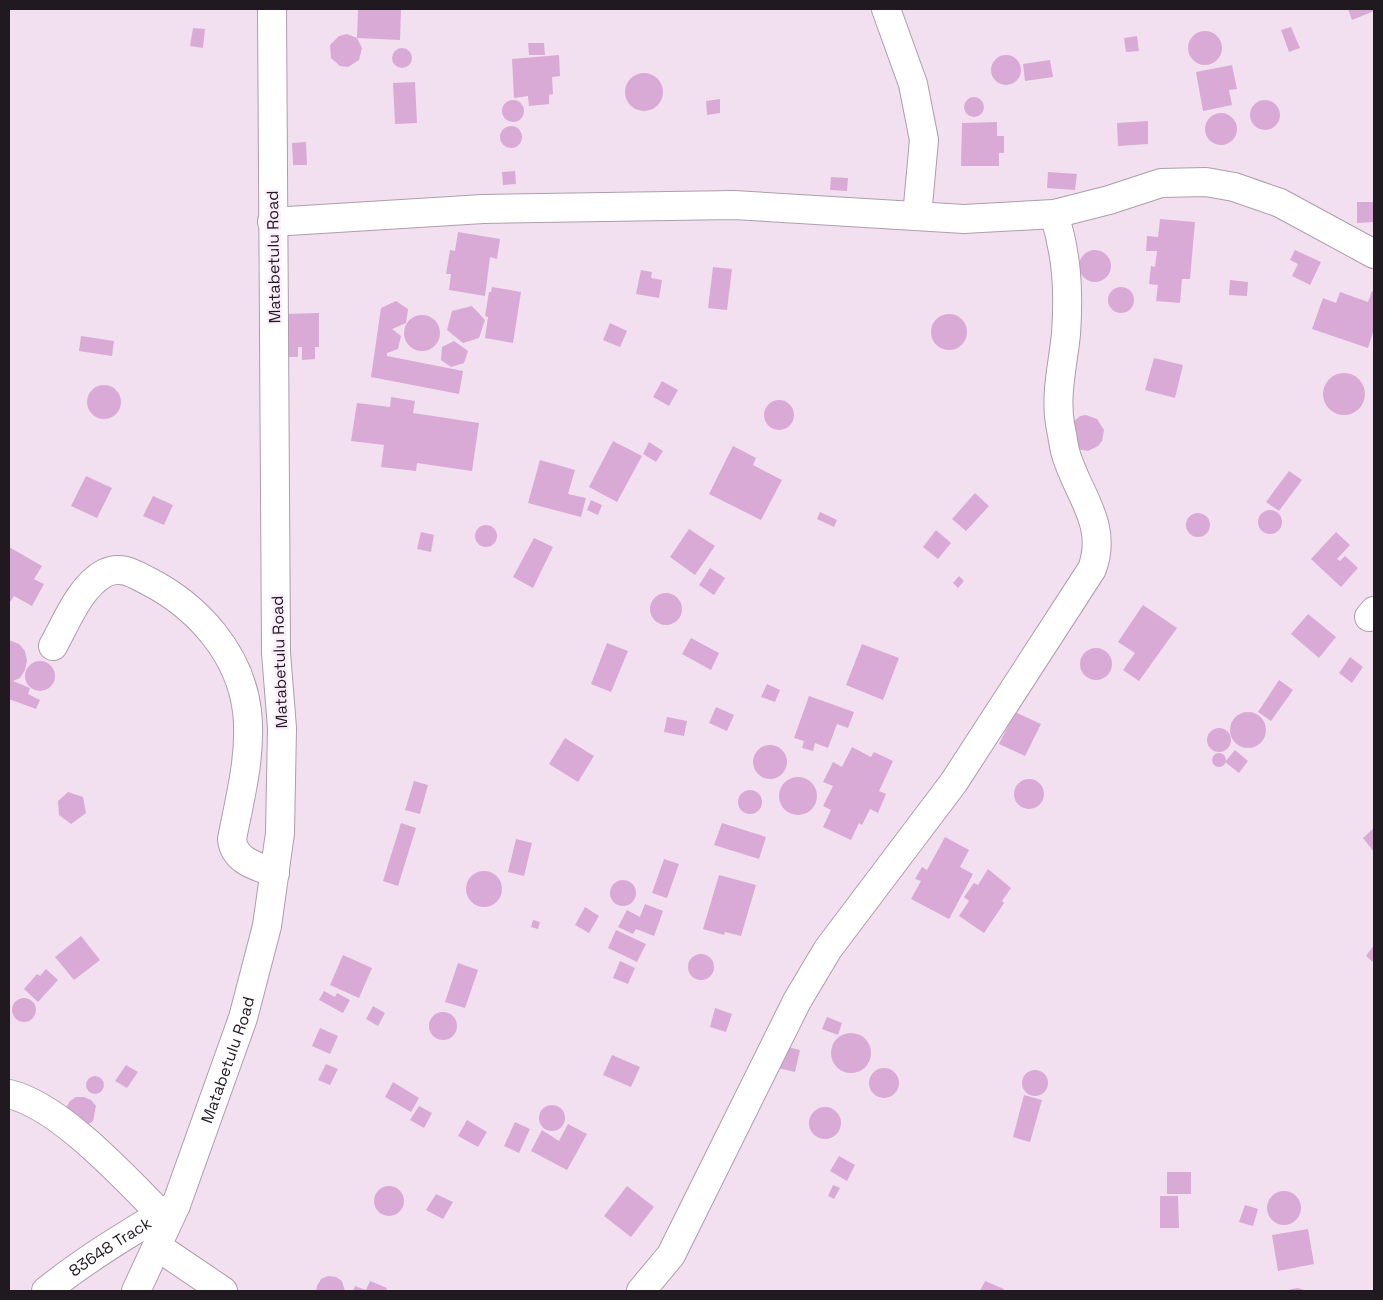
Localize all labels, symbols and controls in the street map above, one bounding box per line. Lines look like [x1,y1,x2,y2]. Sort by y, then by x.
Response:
street label: Matabetulu Road [262,190,285,324]
street label: Matabetulu Road [267,595,292,729]
street label: Matabetulu Road [196,994,259,1126]
street label: 83648 Track [65,1212,155,1281]

